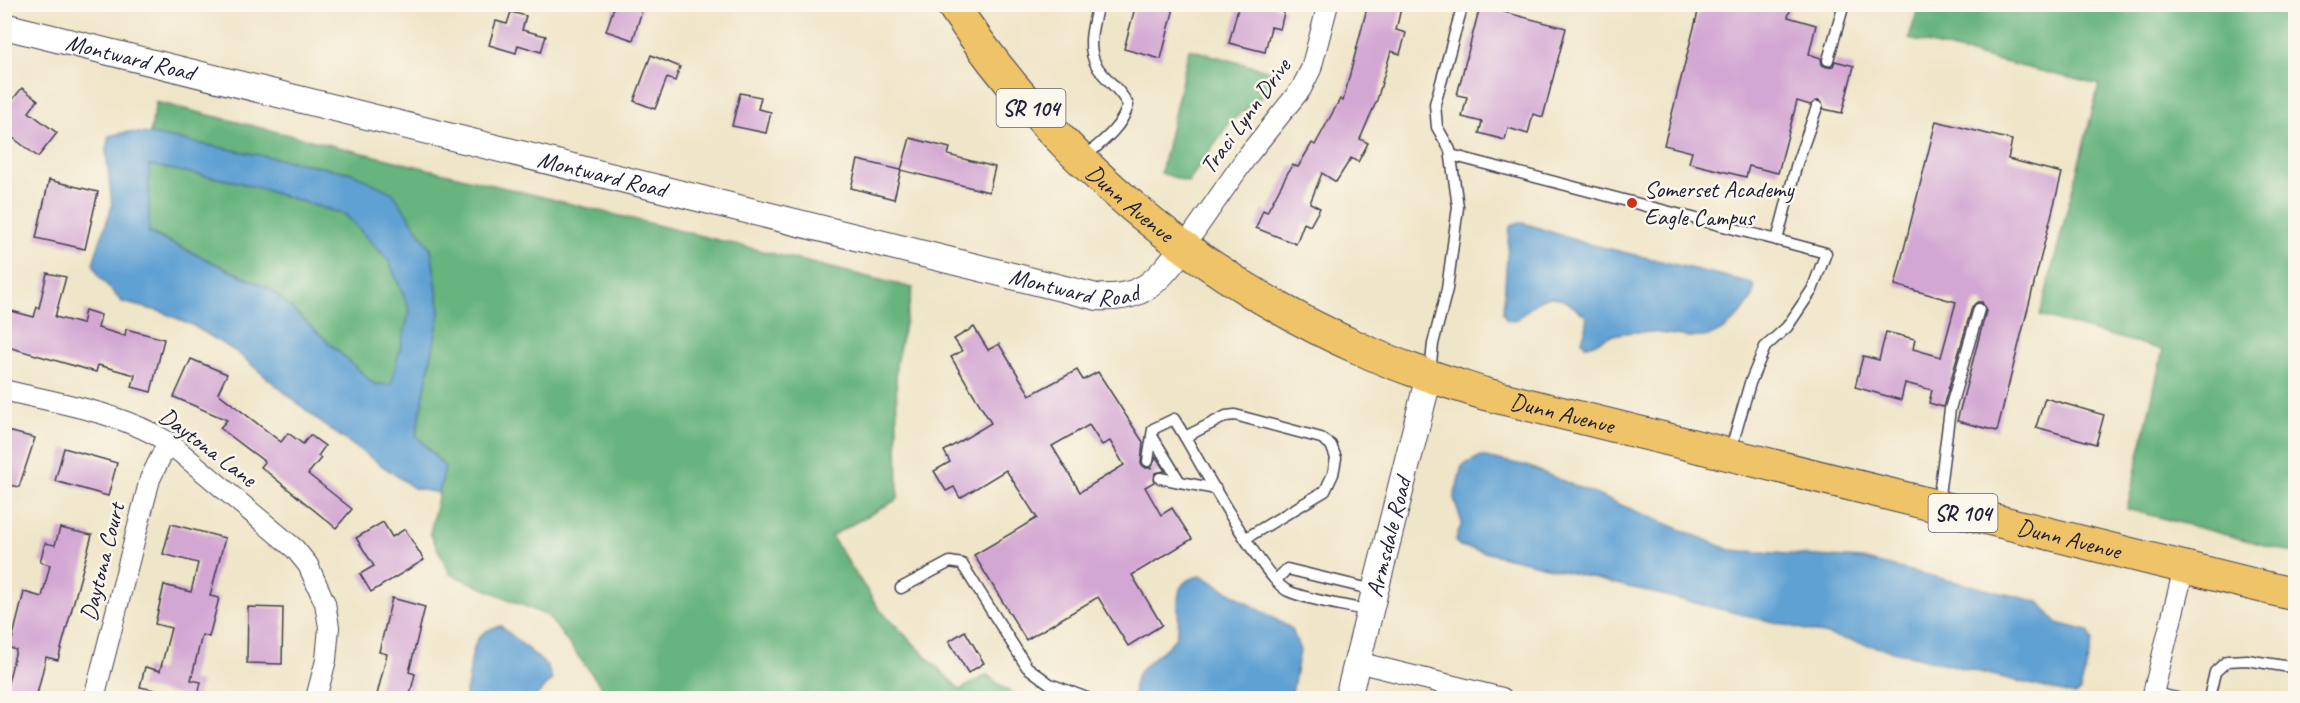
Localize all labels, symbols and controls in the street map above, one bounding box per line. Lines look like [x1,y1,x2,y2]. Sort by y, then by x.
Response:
street label: Montward Road [63,27,201,89]
street label: Traci Lynn Drive [1193,51,1298,180]
road number: SR 104 [996,89,1066,127]
street label: Montward Road [534,144,673,205]
street label: Dunn Avenue [1080,158,1181,250]
place label: Somerset Academy Eagle Campus [1644,174,1795,232]
marker: Somerset Academy Eagle Campus [1625,196,1639,210]
street label: Montward Road [1006,261,1146,312]
street label: Dunn Avenue [1507,386,1619,441]
street label: Daytona Lane [153,401,264,495]
street label: Armsdale Road [1359,471,1419,600]
road number: SR 104 [1928,494,1998,532]
street label: Daytona Court [73,498,132,624]
street label: Dunn Avenue [2014,511,2126,567]

